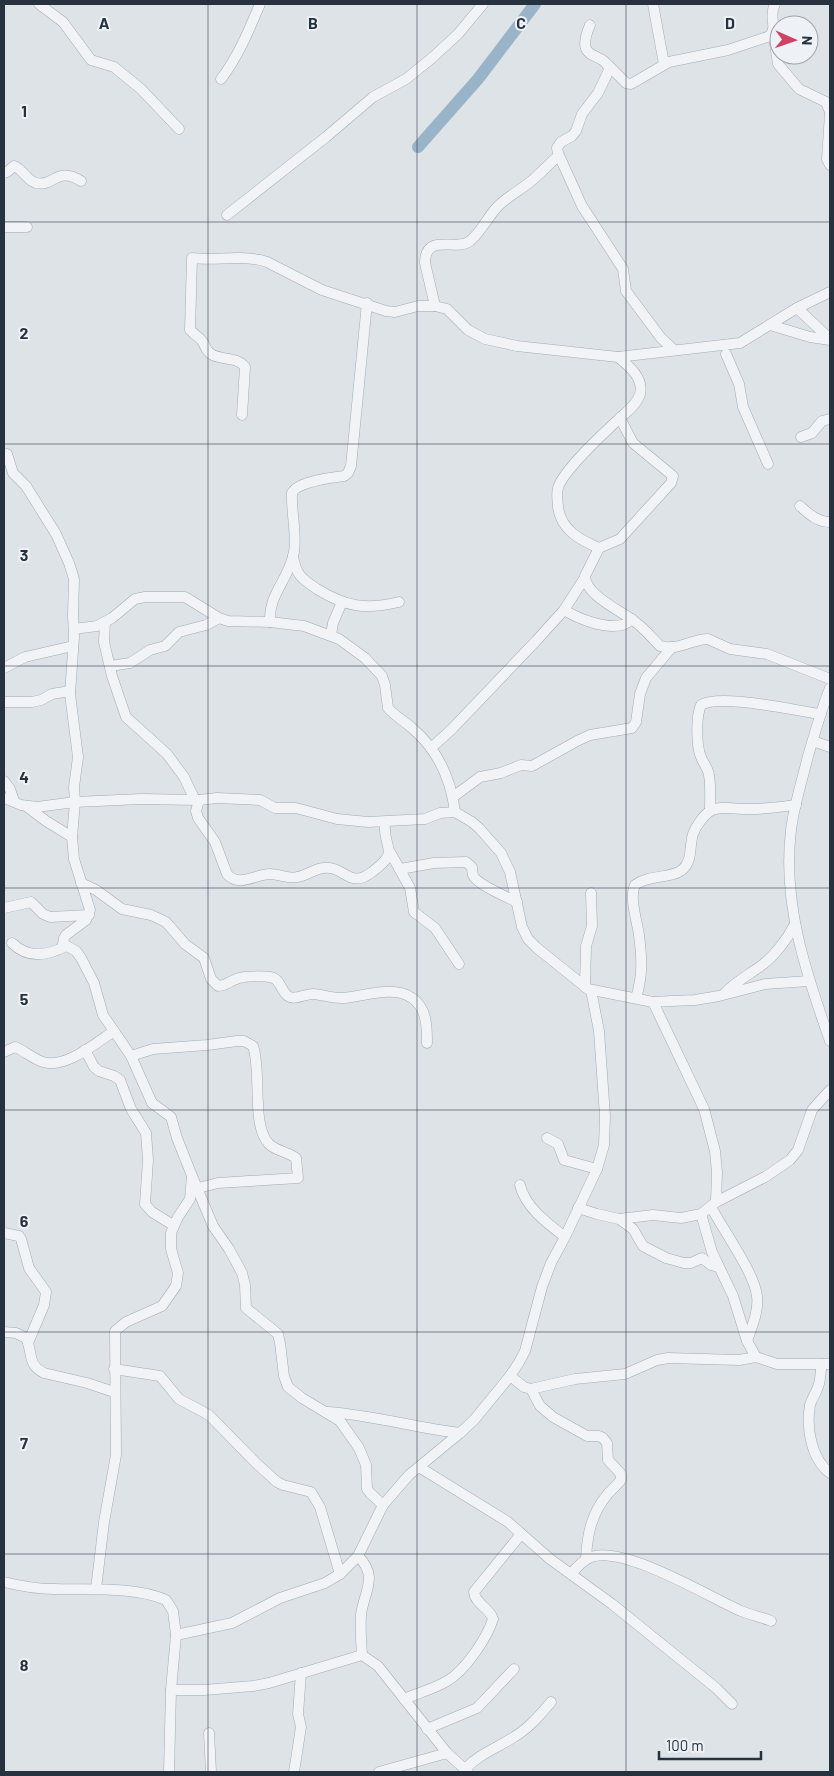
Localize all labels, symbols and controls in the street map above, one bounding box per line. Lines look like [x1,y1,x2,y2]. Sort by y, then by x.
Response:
text: A [99,13,110,32]
text: B [308,13,318,32]
text: C [516,13,526,32]
text: D [725,13,735,32]
north arrow [769,15,819,65]
text: N [799,36,816,45]
text: 1 [21,101,27,120]
text: 2 [20,323,29,342]
text: 3 [20,545,28,564]
text: 4 [19,767,29,786]
text: 5 [20,989,29,1008]
text: 6 [20,1211,29,1230]
text: 7 [20,1433,28,1452]
text: 8 [20,1655,29,1674]
scale bar [659,1728,762,1760]
text: 100 m [666,1736,704,1754]

